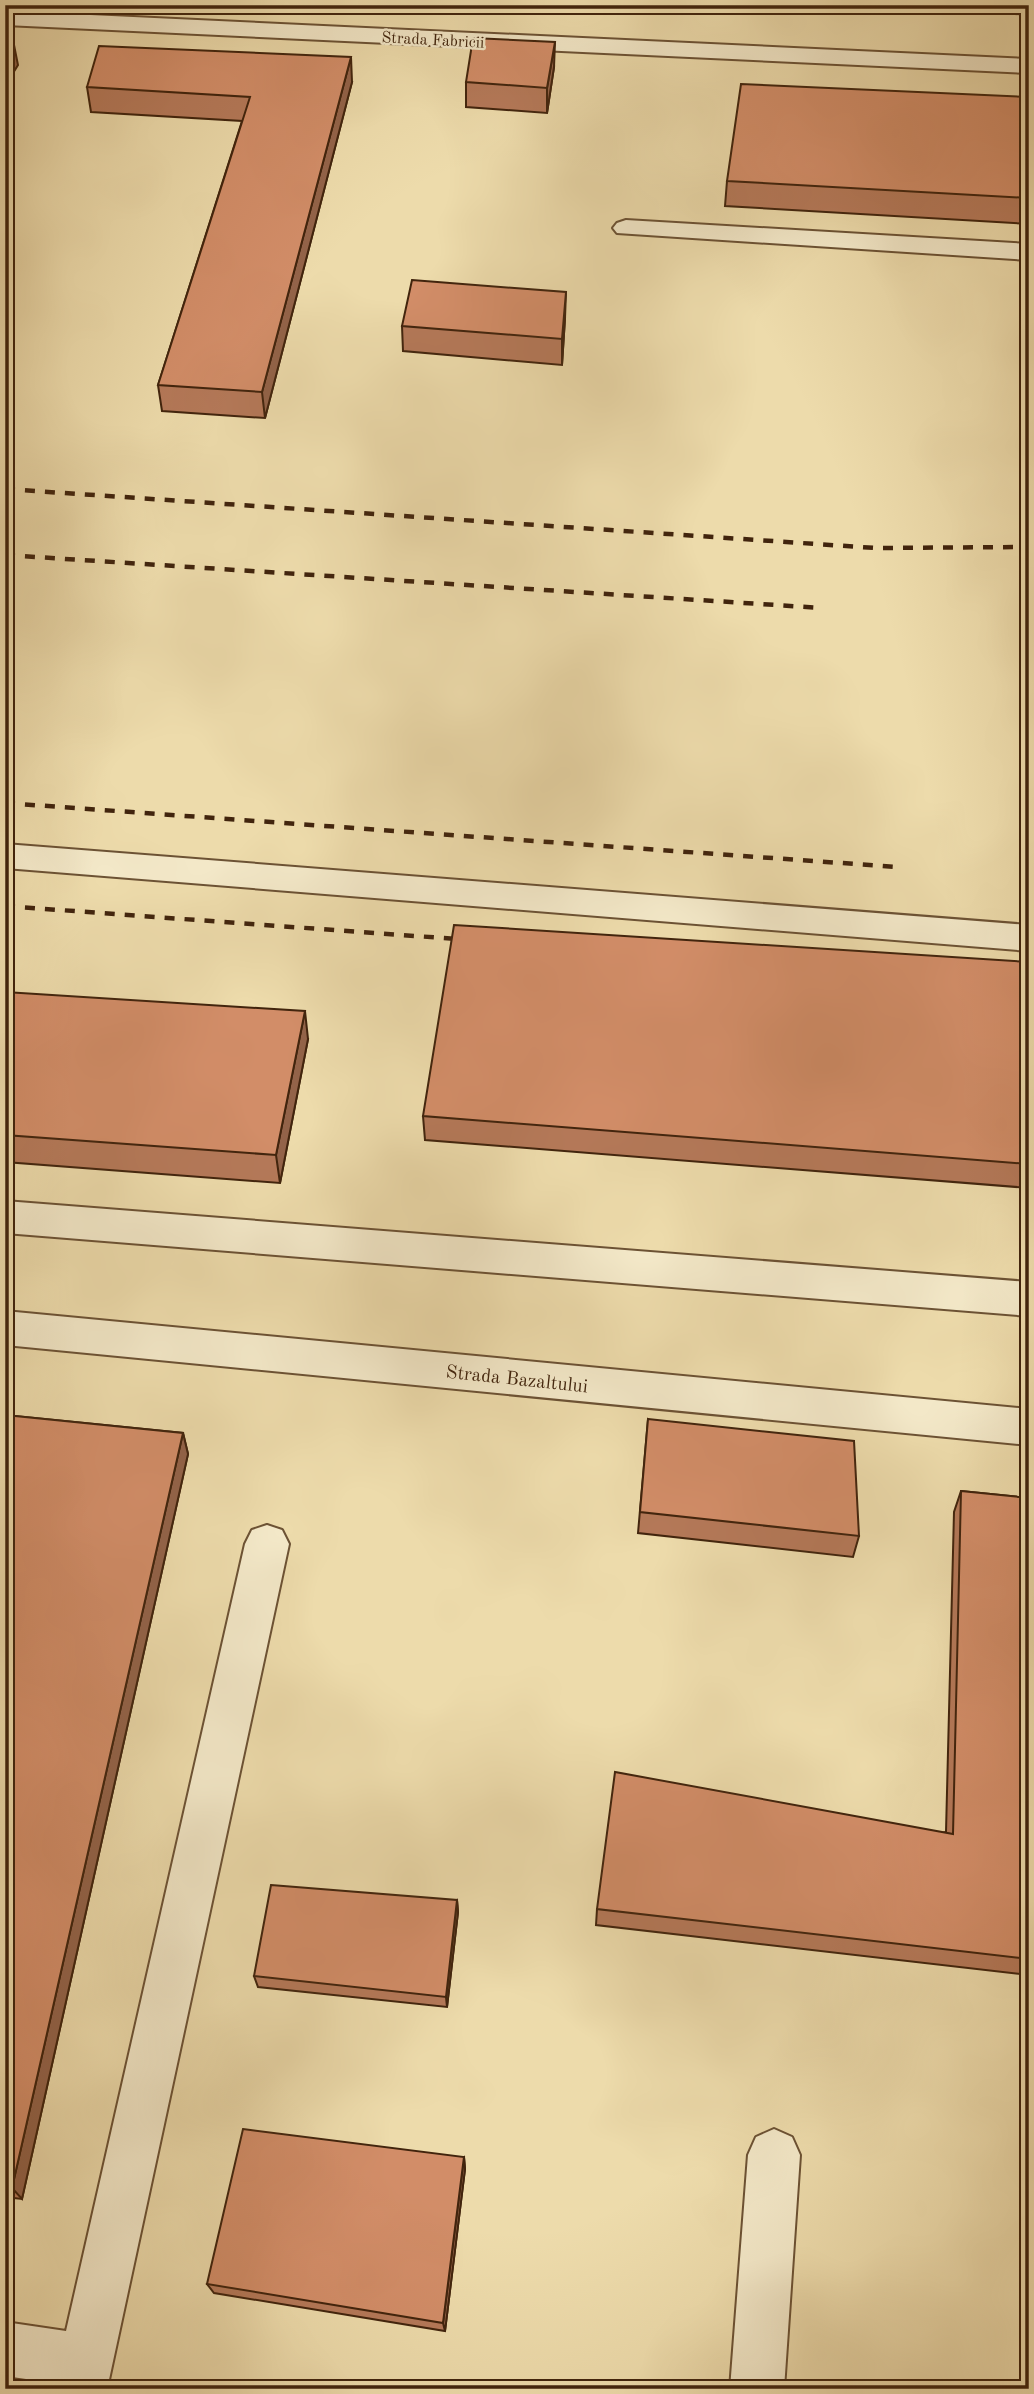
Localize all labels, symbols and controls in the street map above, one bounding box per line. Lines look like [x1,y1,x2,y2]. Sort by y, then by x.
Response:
street label: Strada Fabricii [381,30,485,52]
street label: Strada Bazaltului [445,1364,589,1397]

